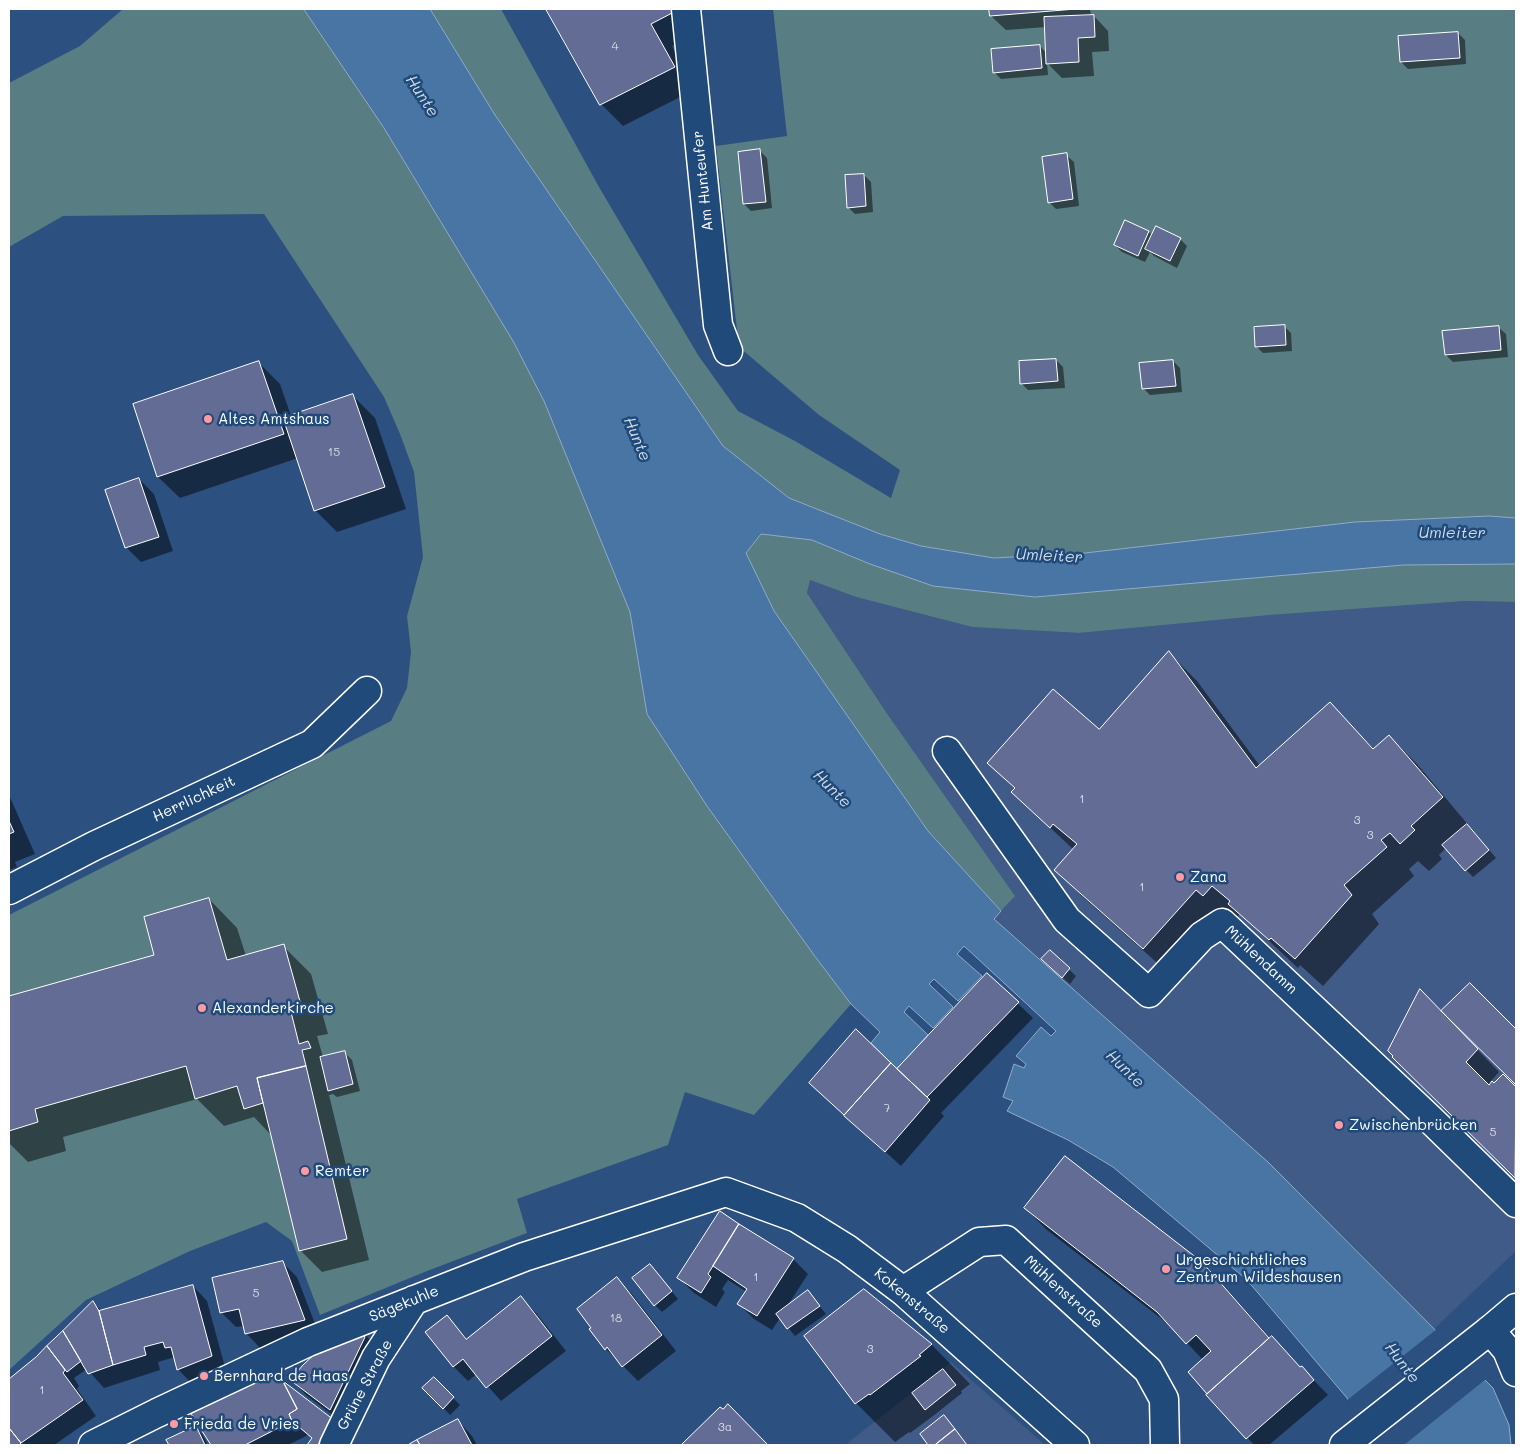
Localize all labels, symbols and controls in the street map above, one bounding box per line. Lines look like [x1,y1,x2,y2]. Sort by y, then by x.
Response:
house number: 4 [611,39,619,53]
water label: Hunte [401,71,443,121]
street label: Am Hunteufer [689,130,717,232]
place label: Altes Amtshaus [218,410,330,428]
marker: Altes Amtshaus [202,413,214,425]
water label: Hunte [619,414,655,464]
house number: 15 [328,445,340,459]
water label: Umleiter [1418,523,1486,543]
water label: Umleiter [1015,545,1083,567]
water label: Hunte [809,766,855,812]
street label: Herrlichkeit [150,772,238,826]
house number: 1 [1079,792,1085,806]
house number: 3 [1353,813,1361,827]
house number: 3 [1366,828,1374,842]
place label: Zana [1190,868,1227,886]
marker: Zana [1174,871,1186,883]
house number: 1 [1139,880,1145,894]
street label: Mühlendamm [1221,922,1301,998]
place label: Alexanderkirche [212,999,334,1017]
marker: Alexanderkirche [196,1002,208,1014]
water label: Hunte [1102,1046,1148,1092]
house number: 7 [884,1101,890,1115]
place label: Zwischenbrücken [1349,1116,1477,1134]
marker: Zwischenbrücken [1333,1119,1345,1131]
house number: 5 [1490,1125,1496,1139]
place label: Remter [315,1162,369,1180]
marker: Remter [299,1165,311,1177]
place label: Urgeschichtliches Zentrum Wildeshausen [1176,1251,1341,1286]
street label: Mühlenstraße [1020,1252,1106,1332]
marker: Urgeschichtliches Zentrum Wildeshausen [1160,1263,1172,1275]
street label: Kokenstraße [871,1264,953,1338]
house number: 1 [753,1270,759,1284]
street label: Sägekuhle [367,1282,441,1326]
house number: 5 [253,1286,259,1300]
house number: 18 [610,1311,622,1325]
street label: Grüne Straße [334,1337,396,1433]
water label: Hunte [1381,1339,1423,1387]
house number: 3 [866,1342,874,1356]
place label: Bernhard de Haas [214,1367,348,1385]
marker: Bernhard de Haas [198,1370,210,1382]
house number: 1 [39,1383,45,1397]
place label: Frieda de Vries [184,1415,299,1433]
marker: Frieda de Vries [168,1418,180,1430]
house number: 3a [718,1420,732,1434]

